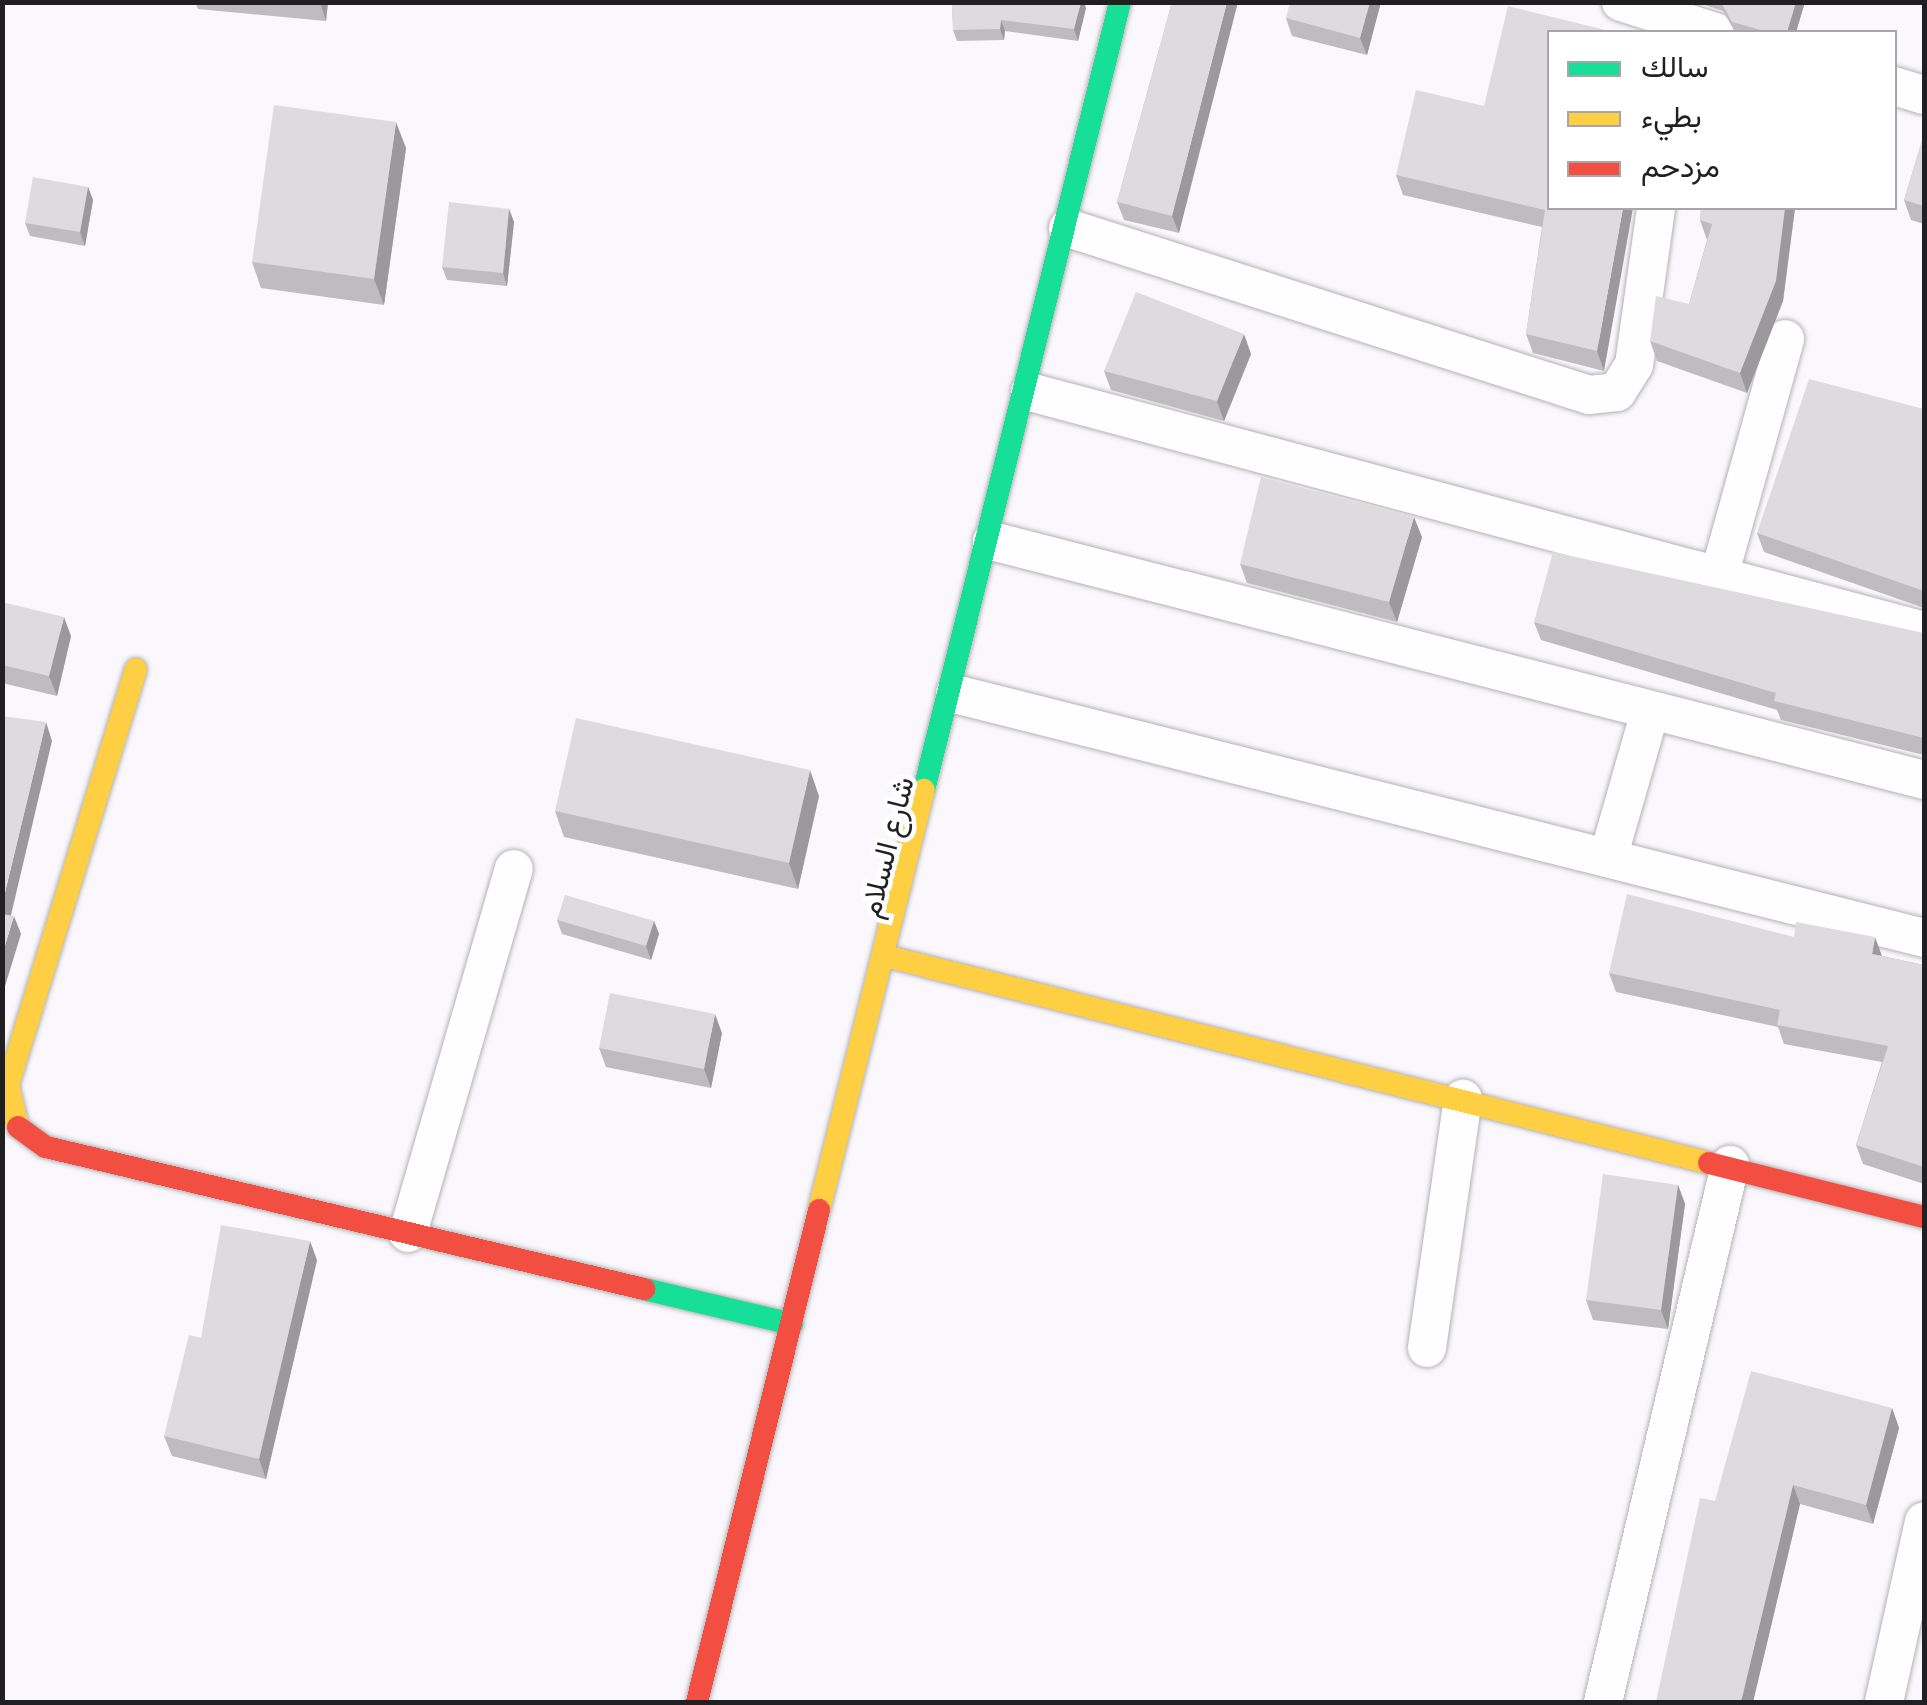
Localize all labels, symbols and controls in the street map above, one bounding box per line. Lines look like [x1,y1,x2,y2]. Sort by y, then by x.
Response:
legend [1547,30,1897,210]
text: سالك [1641,49,1708,83]
text: بطيء [1641,99,1702,133]
text: مزدحم [1641,149,1720,183]
street label: شارع السلام [851,773,921,921]

